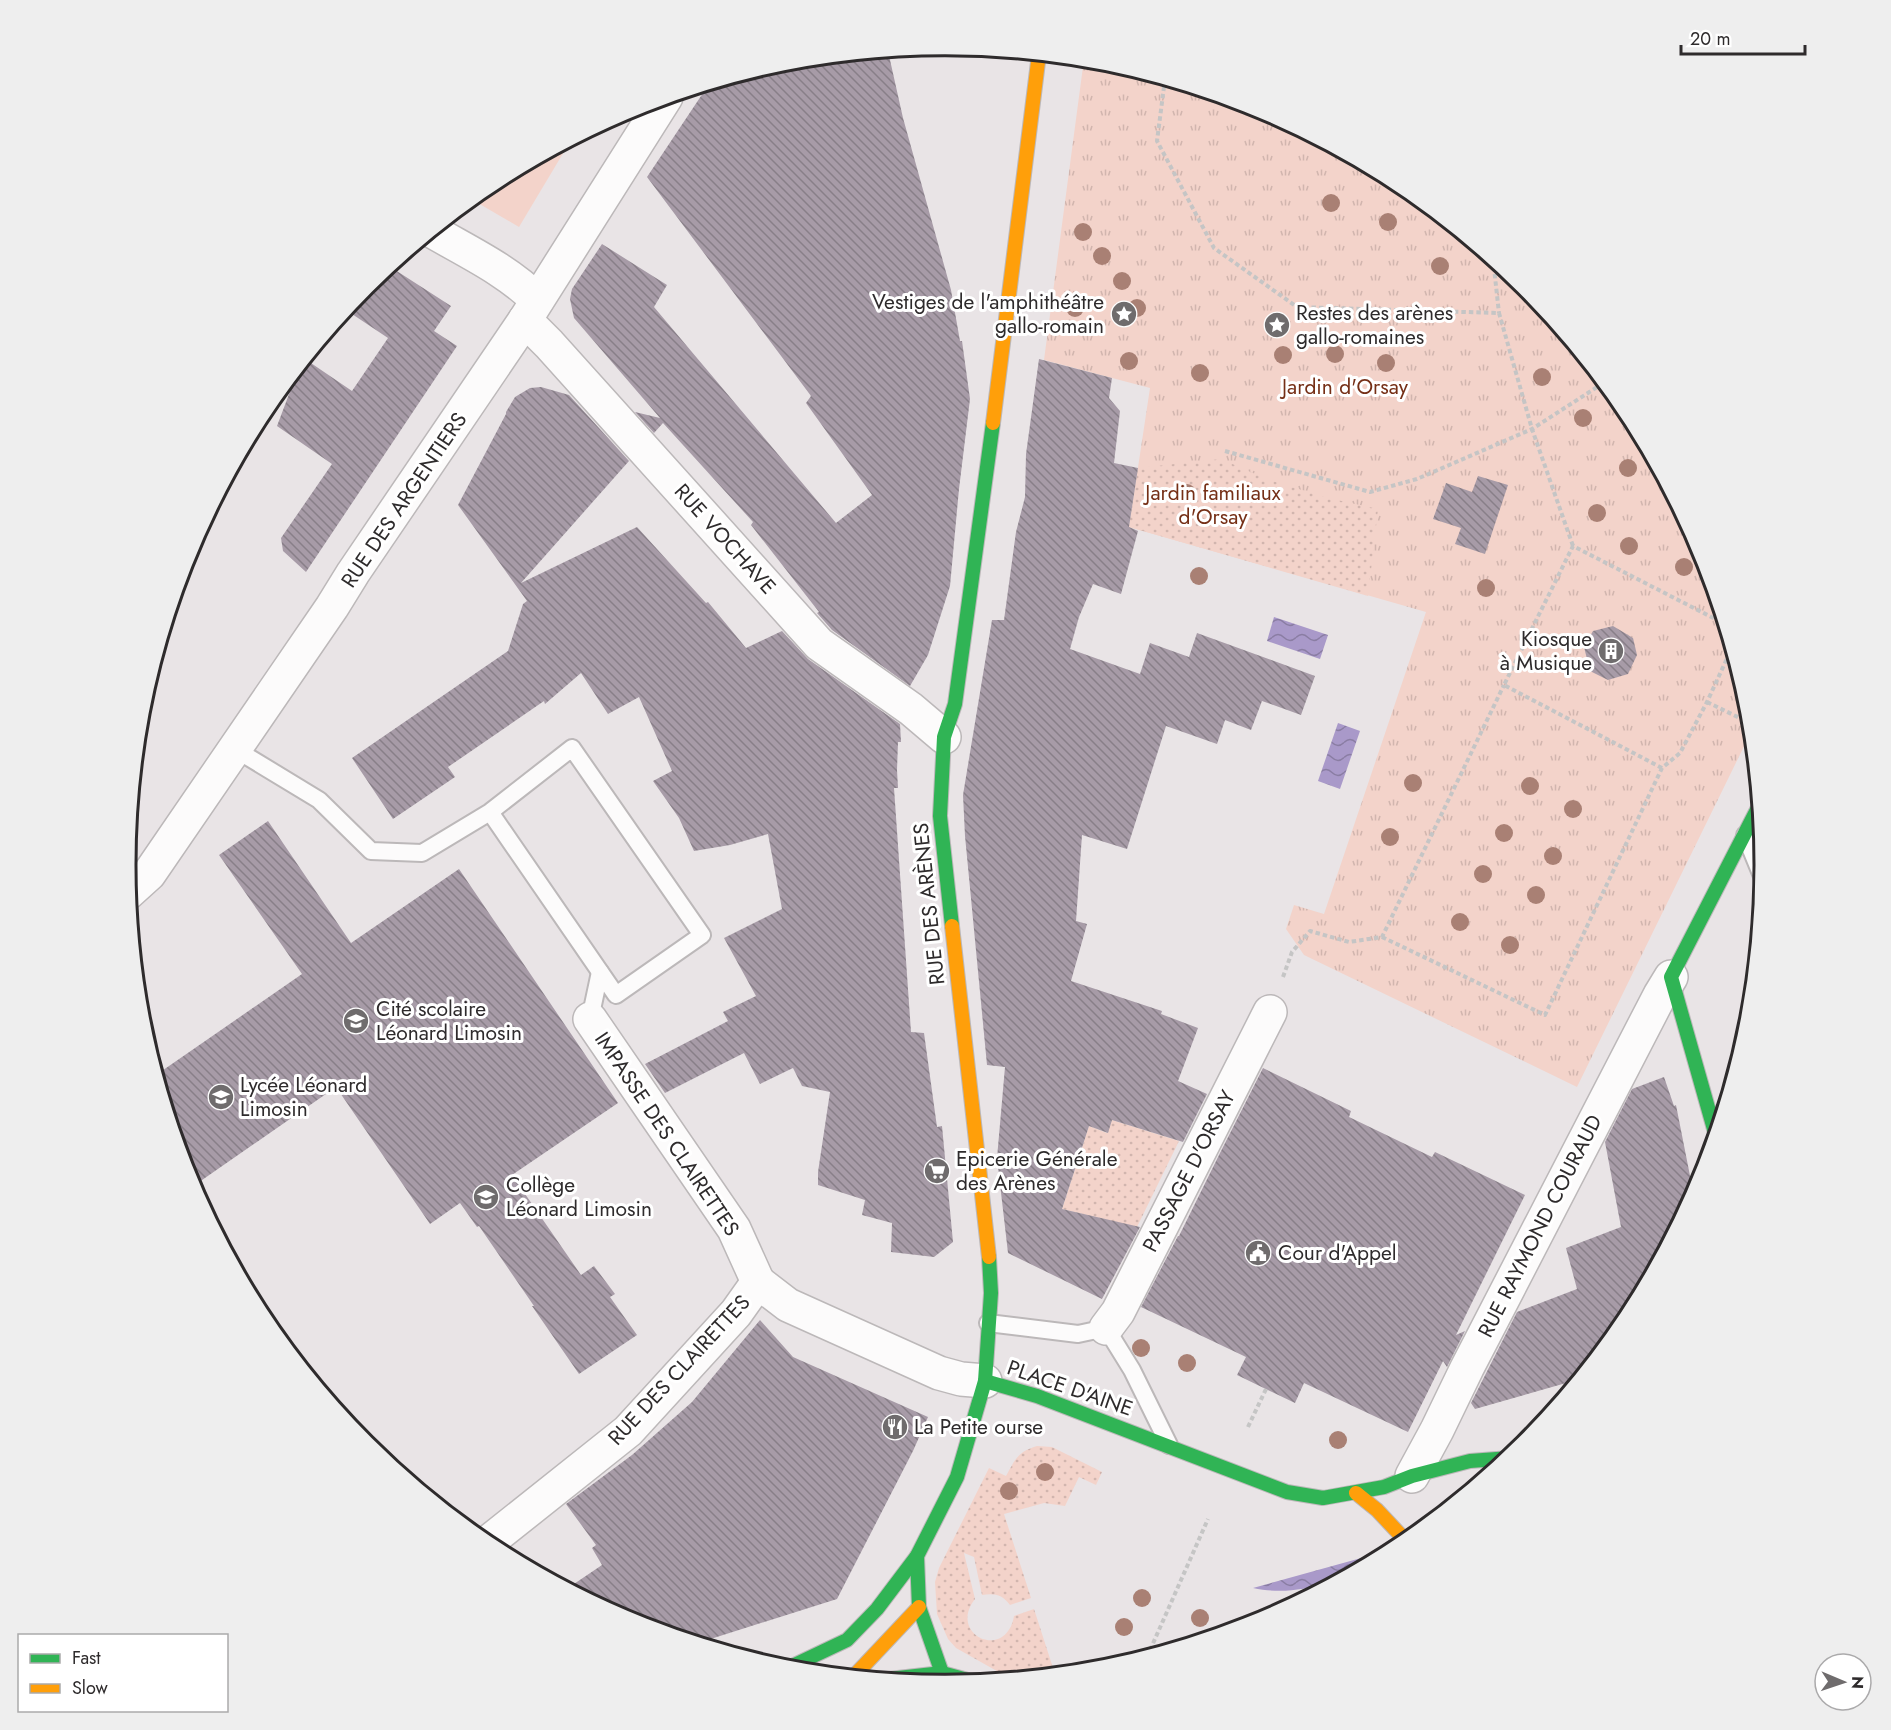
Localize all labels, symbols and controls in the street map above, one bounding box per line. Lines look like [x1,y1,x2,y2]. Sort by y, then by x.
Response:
scale bar [1681,18,1806,56]
text: 20 m [1690,26,1730,52]
place label: Vestiges de l'amphithéâtre gallo-romain [872,287,1104,341]
place label: Restes des arènes gallo-romaines [1296,298,1453,352]
place icon: Vestiges de l'amphithéâtre gallo-romain [1109,299,1139,329]
place icon: Restes des arènes gallo-romaines [1262,310,1292,340]
park label: Jardin d'Orsay [1279,372,1409,402]
street label: RUE DES ARGENTIERS [334,406,474,594]
street label: RUE VOCHAVE [667,477,783,601]
park label: Jardin familiaux d'Orsay [1142,478,1281,532]
place label: Kiosque à Musique [1500,624,1592,678]
building icon: Kiosque à Musique [1596,636,1626,666]
street label: RUE DES ARÈNES [906,821,952,987]
place label: Cité scolaire Léonard Limosin [376,994,522,1048]
school or university icon: Cité scolaire Léonard Limosin [341,1006,371,1036]
street label: IMPASSE DES CLAIRETTES [587,1026,747,1242]
place label: Lycée Léonard Limosin [240,1070,367,1124]
school or university icon: Lycée Léonard Limosin [206,1082,236,1112]
street label: PASSAGE D'ORSAY [1135,1085,1243,1257]
street label: RUE RAYMOND COURAUD [1471,1109,1609,1343]
place label: Epicerie Générale des Arènes [956,1144,1118,1198]
supermarket icon: Epicerie Générale des Arènes [922,1156,952,1186]
place label: Collège Léonard Limosin [506,1170,652,1224]
school or university icon: Collège Léonard Limosin [471,1182,501,1212]
public building icon: Cour d'Appel [1243,1238,1273,1268]
place label: Cour d'Appel [1278,1238,1397,1268]
street label: RUE DES CLAIRETTES [601,1288,757,1452]
street label: PLACE D'AINE [1003,1352,1137,1424]
restaurant icon: La Petite ourse [880,1412,910,1442]
place label: La Petite ourse [914,1412,1043,1442]
legend [18,1634,228,1712]
text: Fast [72,1645,101,1671]
north arrow [1813,1652,1873,1712]
text: Slow [72,1675,109,1701]
text: N [1846,1676,1869,1689]

